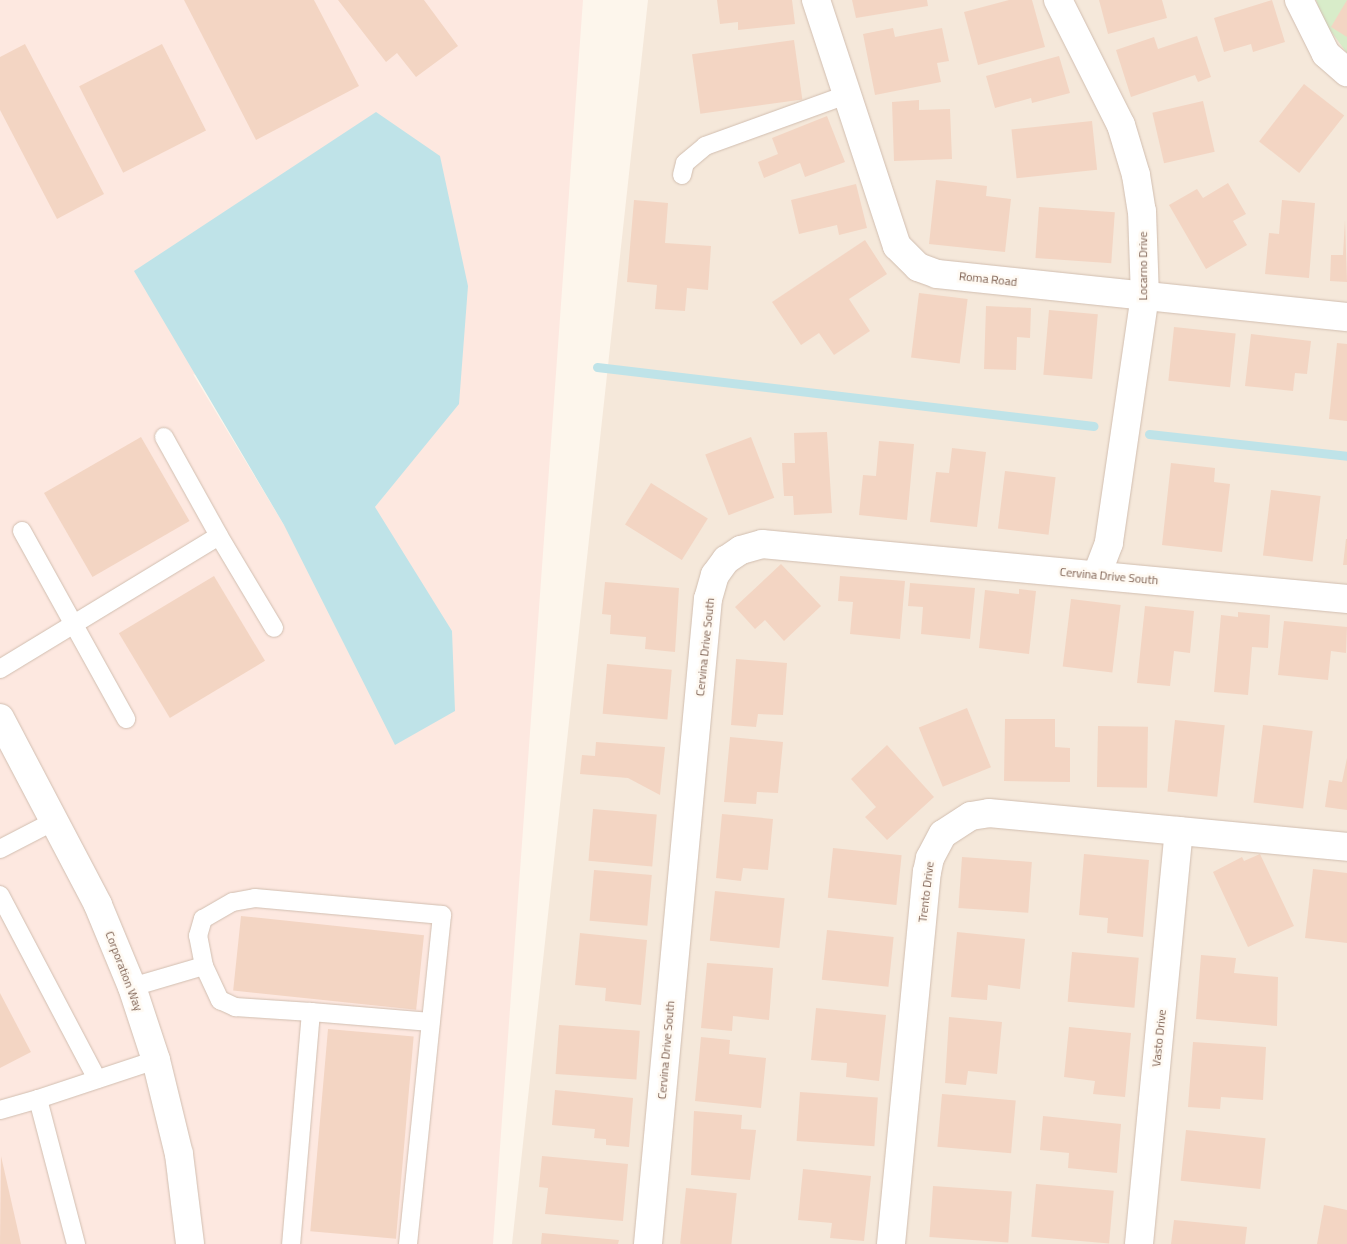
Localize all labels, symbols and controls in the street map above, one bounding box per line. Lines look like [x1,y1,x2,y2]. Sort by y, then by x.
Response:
street label: Locarno Drive [1136,231,1150,301]
street label: Roma Road [958,269,1018,289]
street label: Cervina Drive South [1059,565,1159,587]
street label: Cervina Drive South [693,597,717,697]
street label: Trento Drive [915,861,937,923]
street label: Corporation Way [102,929,146,1013]
street label: Cervina Drive South [655,1000,677,1100]
street label: Vasto Drive [1149,1009,1169,1067]

